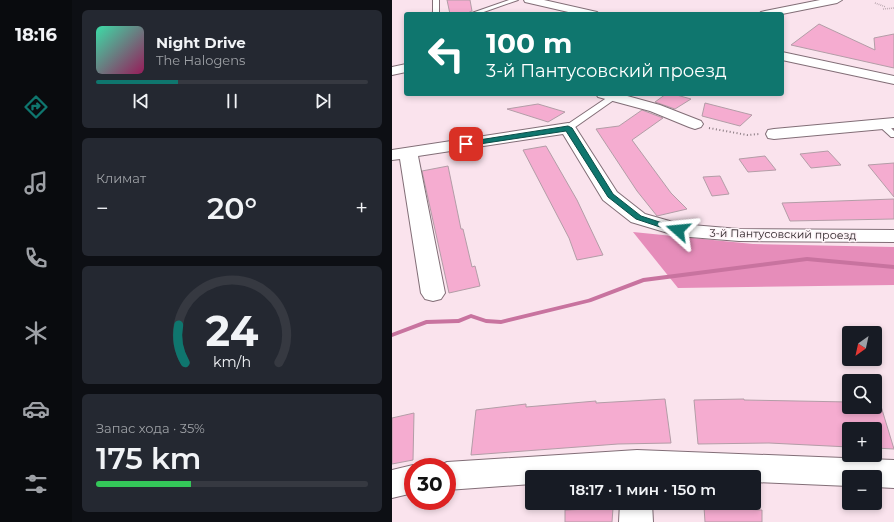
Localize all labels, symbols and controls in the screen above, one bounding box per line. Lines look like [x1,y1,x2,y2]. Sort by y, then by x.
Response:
text: 18:16 [15,24,57,46]
text: 100 m [486,26,572,60]
icon: left [420,28,472,80]
text: Night Drive [156,33,246,52]
text: The Halogens [156,52,245,68]
text: 3-й Пантусовский проезд [486,60,727,82]
icon: previous [130,90,152,112]
icon: pause [221,90,243,112]
icon: next [312,90,334,112]
icon: directions [22,93,50,121]
pin [449,127,483,161]
icon: arrive [455,133,477,155]
icon: music [22,169,50,197]
text: Климат [96,170,146,186]
text: 20° [207,190,257,227]
text: − [96,195,109,222]
text: + [355,195,368,222]
position arrow [657,209,699,251]
street label: 3-й Пантусовский проезд [709,226,857,242]
icon: phone [22,244,50,272]
text: 24 [206,306,259,356]
icon: climate [22,319,50,347]
north arrow [842,326,882,366]
map controls [842,326,882,510]
text: km/h [213,353,251,371]
button: search [842,374,882,414]
icon: car [22,395,50,423]
text: Запас хода · 35% [96,420,205,436]
button: + [842,422,882,462]
text: 175 km [96,440,201,477]
speed limit sign: 30 [404,458,456,510]
icon: filters [22,470,50,498]
button: − [842,470,882,510]
text: 18:17 · 1 мин · 150 m [570,480,716,499]

